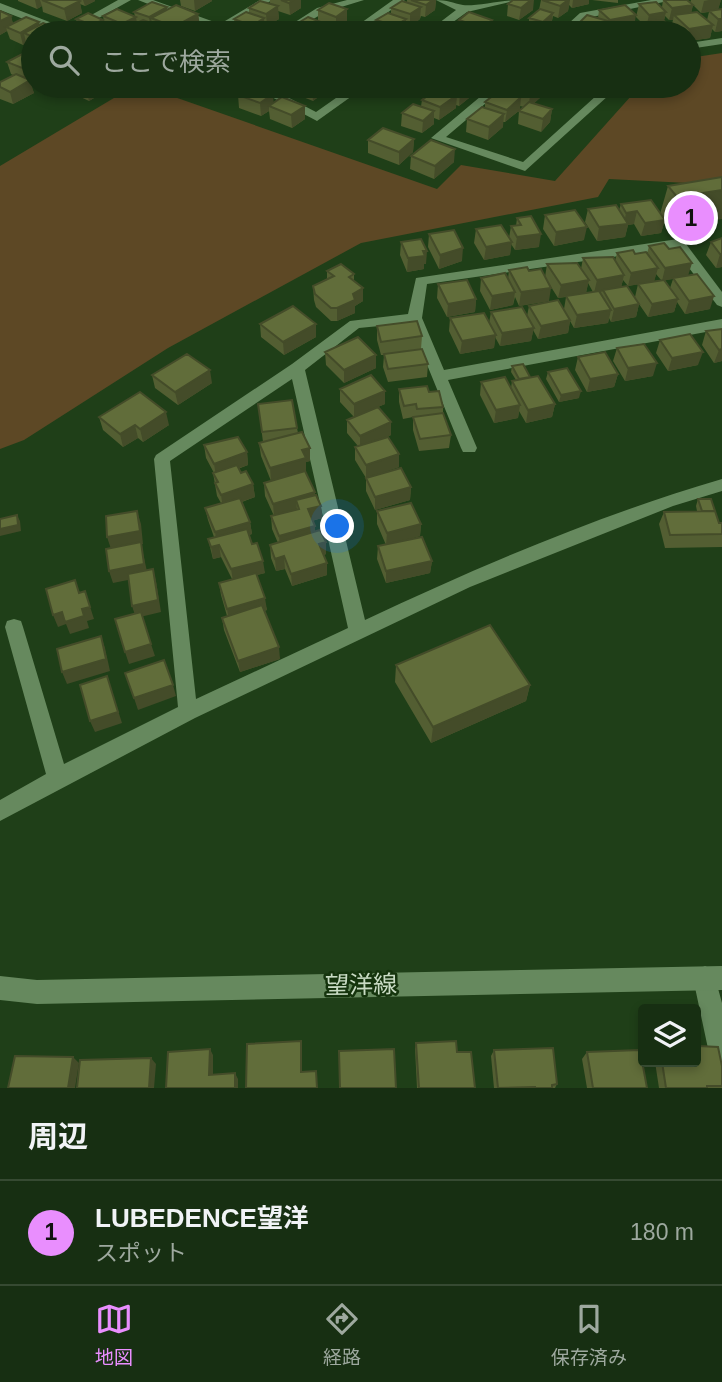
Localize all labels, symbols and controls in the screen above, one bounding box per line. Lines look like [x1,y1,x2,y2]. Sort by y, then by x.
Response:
search box [21,21,701,98]
icon: search [45,41,83,79]
text: ここで検索 [101,47,231,77]
pin: 1 [668,192,714,244]
your location [320,509,354,543]
street label: 望洋線 [325,970,397,999]
map controls [638,1004,701,1067]
button: layers [638,1004,701,1067]
text: 周辺 [28,1120,88,1153]
text: LUBEDENCE望洋 [95,1203,309,1233]
text: 1 [45,1219,57,1245]
text: 180 m [630,1219,694,1245]
text: スポット [95,1240,187,1266]
tab: 地図 [95,1300,133,1369]
tab: 経路 [323,1300,361,1369]
tab: 保存済み [551,1300,627,1369]

